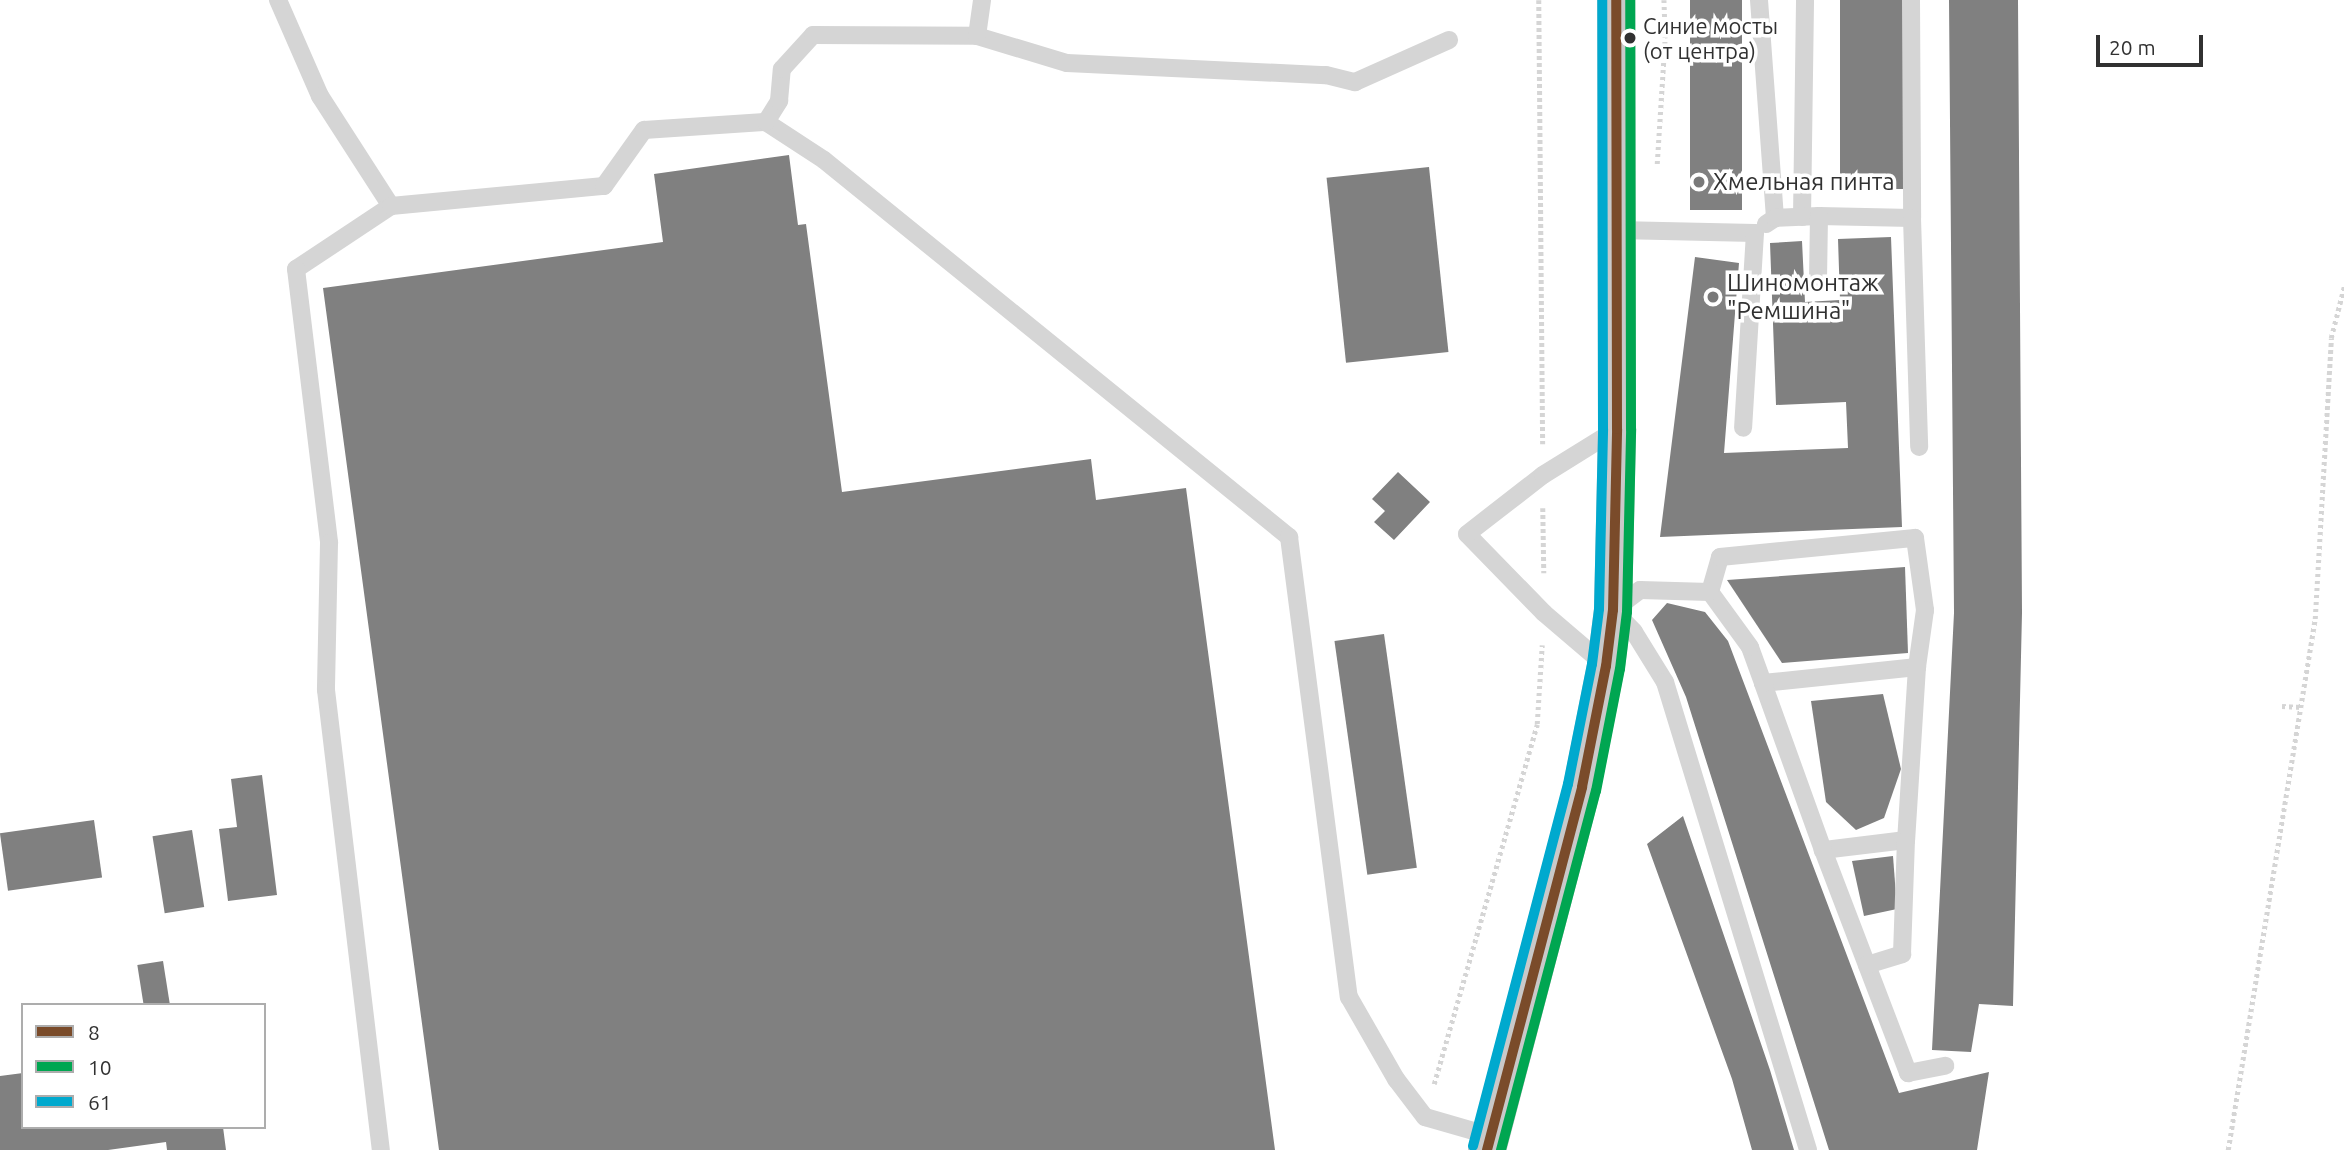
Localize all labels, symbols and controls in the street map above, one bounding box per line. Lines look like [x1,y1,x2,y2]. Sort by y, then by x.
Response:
place label: Синие мосты (от центра) [1643,12,1778,64]
scale bar [2099,21,2206,65]
marker: Синие мосты (от центра) [1623,31,1637,45]
text: 20 m [2109,35,2156,59]
place label: Хмельная пинта [1713,168,1895,196]
marker: Хмельная пинта [1691,174,1707,190]
place label: Шиномонтаж "Ремшина" [1727,269,1879,325]
marker: Шиномонтаж "Ремшина" [1705,289,1721,305]
legend [21,1003,266,1129]
text: 8 [88,1020,100,1044]
text: 10 [88,1055,112,1079]
text: 61 [88,1090,112,1114]

